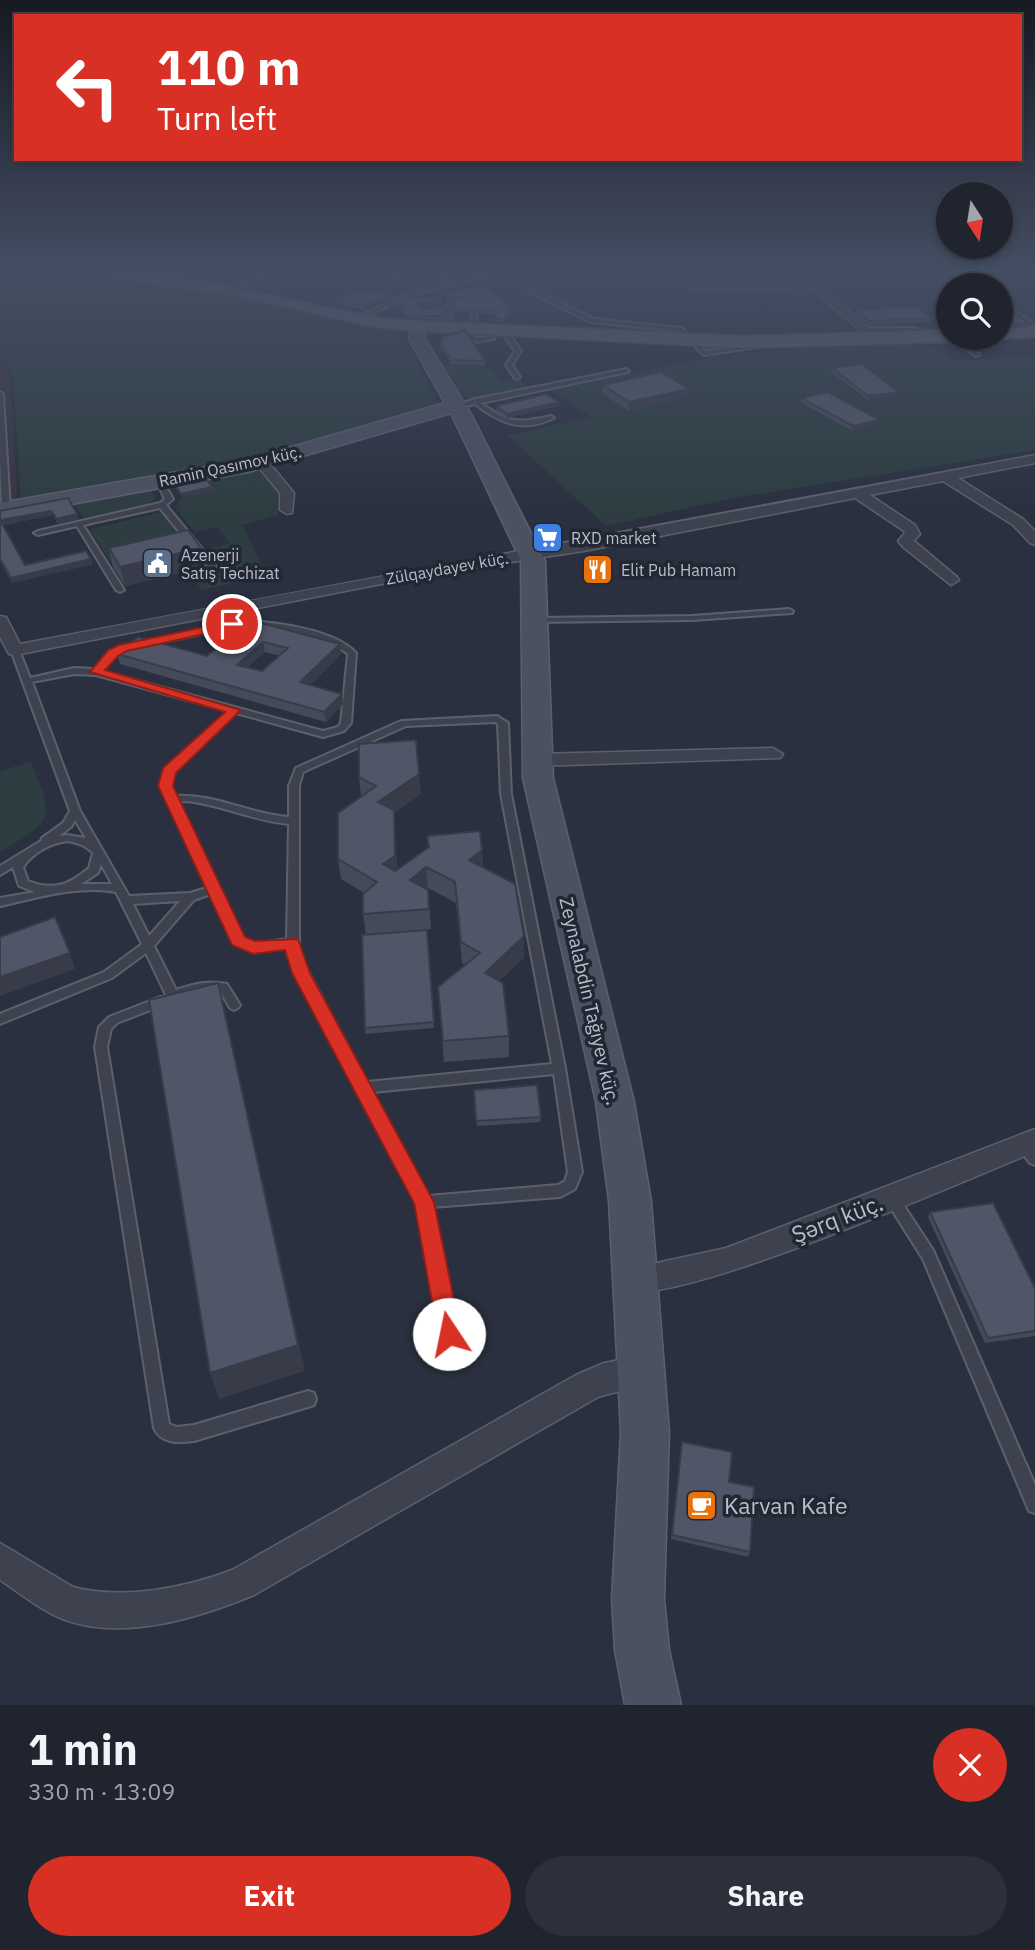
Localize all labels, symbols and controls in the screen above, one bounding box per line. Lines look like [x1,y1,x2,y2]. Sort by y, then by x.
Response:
text: 110 m [157,35,301,98]
icon: left [42,42,133,133]
text: Turn left [157,97,277,139]
north arrow [936,182,1013,259]
map controls [936,182,1013,350]
button: search [936,273,1013,350]
street label: Ramin Qasımov küç. [157,441,303,491]
supermarket icon: RXD market [531,521,565,555]
place label: RXD market [571,528,657,548]
place label: Azenerji Satış Təchizat [181,545,280,583]
public building icon: Azenerji Satış Təchizat [141,547,175,581]
street label: Zülqaydayev küç. [384,547,510,589]
restaurant icon: Elit Pub Hamam [581,553,615,587]
place label: Elit Pub Hamam [621,560,736,580]
pin [202,594,262,654]
icon: arrive [213,605,251,643]
street label: Zeynalabdin Tağıyev küç. [554,895,626,1107]
street label: Şərq küç. [787,1187,887,1249]
position arrow [412,1297,486,1371]
cafe icon: Karvan Kafe [684,1488,718,1522]
place label: Karvan Kafe [724,1490,848,1520]
text: 1 min [28,1722,138,1777]
button: close [933,1728,1007,1802]
text: 330 m · 13:09 [28,1776,175,1806]
button: Exit [28,1856,511,1936]
button: Share [525,1856,1007,1936]

